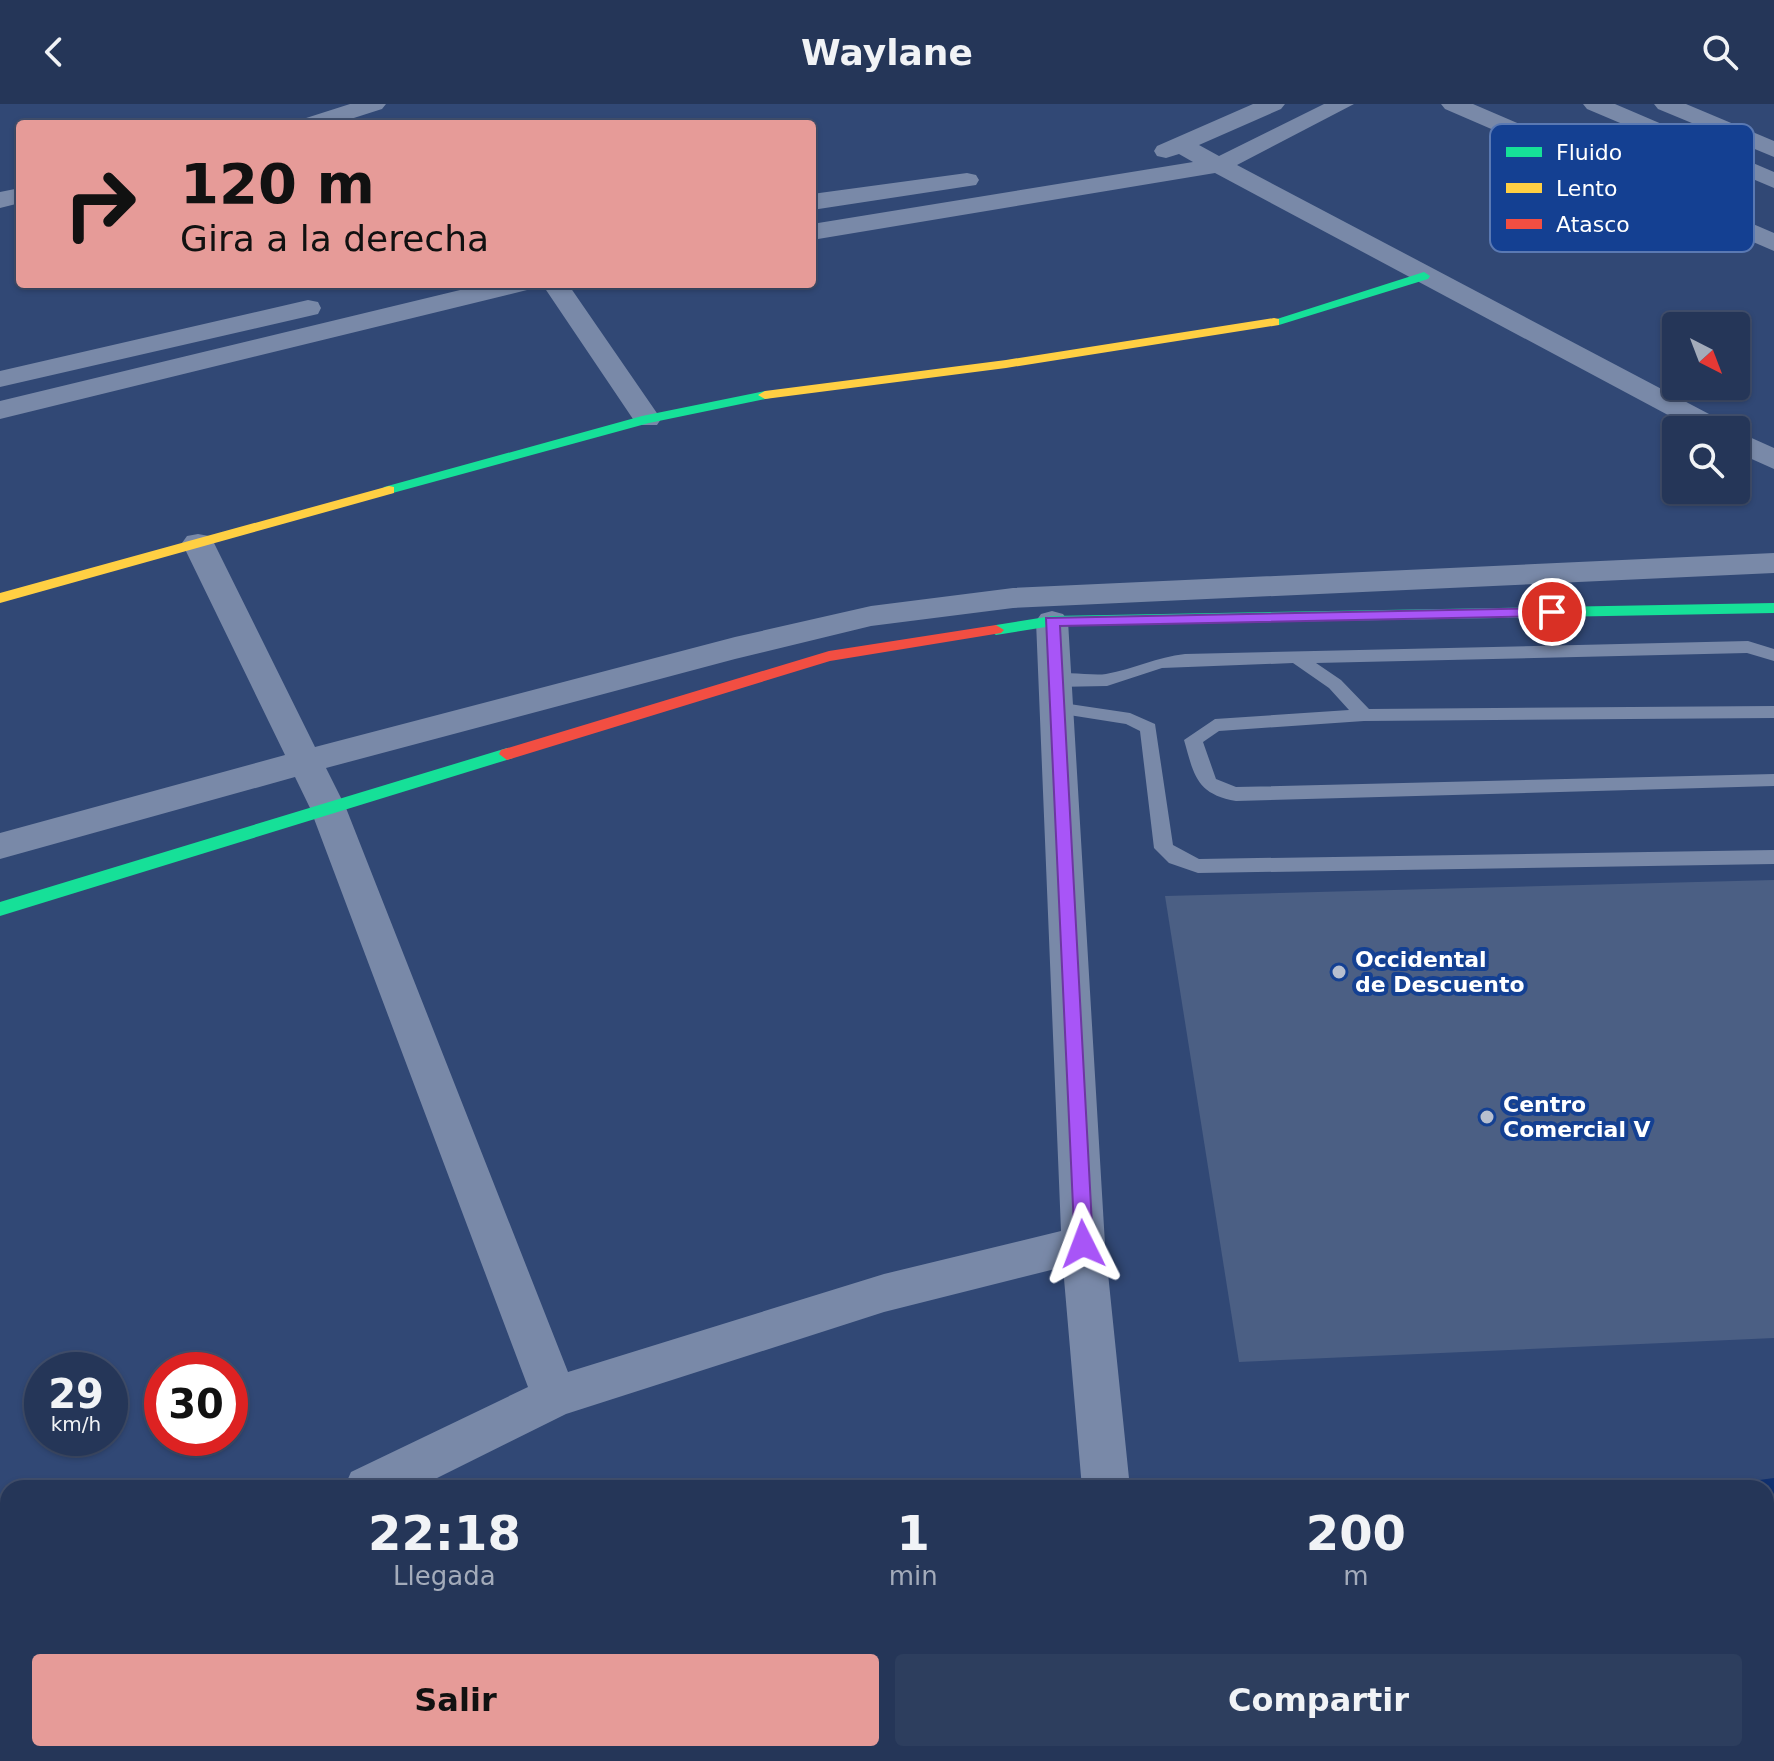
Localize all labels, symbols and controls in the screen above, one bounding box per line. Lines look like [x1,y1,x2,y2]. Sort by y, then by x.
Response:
icon: back [32,30,76,74]
icon: search [1698,30,1742,74]
text: Waylane [801,32,973,73]
legend [1490,124,1754,252]
text: Fluido [1556,140,1622,165]
text: 120 m [180,151,375,216]
icon: right [48,152,152,256]
text: Lento [1556,176,1617,201]
text: Atasco [1556,212,1630,237]
text: Gira a la derecha [180,218,489,259]
north arrow [1662,312,1750,400]
map controls [1662,312,1750,504]
button: search [1662,416,1750,504]
pin [1518,578,1586,646]
icon: arrive [1530,590,1574,634]
place label: Occidental de Descuento [1355,947,1525,997]
marker: Occidental de Descuento [1330,963,1348,981]
place label: Centro Comercial V [1503,1092,1651,1142]
marker: Centro Comercial V [1478,1108,1496,1126]
position arrow [1041,1202,1125,1286]
speed limit sign: 30 [144,1352,248,1456]
text: 29 [48,1371,104,1417]
text: km/h [51,1412,101,1436]
text: 22:18 [368,1505,521,1561]
text: 1 [897,1505,930,1561]
text: 200 [1306,1505,1406,1561]
text: Llegada [393,1561,496,1591]
text: min [889,1561,938,1591]
text: m [1343,1561,1369,1591]
button: Salir [32,1654,879,1746]
button: Compartir [895,1654,1742,1746]

